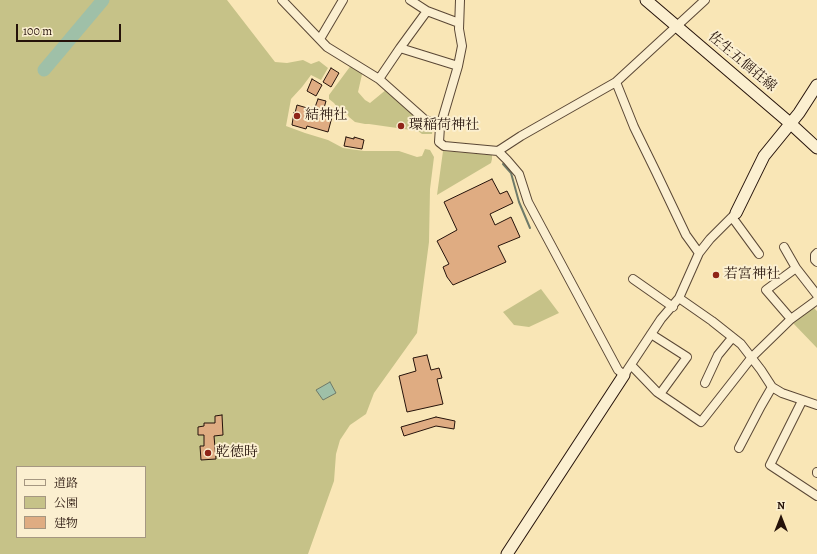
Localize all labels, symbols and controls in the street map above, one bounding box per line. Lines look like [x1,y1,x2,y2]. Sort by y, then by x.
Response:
scale bar [18,16,123,42]
text: 100 m [23,23,52,39]
street label: 佐生五個荘線 [704,29,780,95]
place label: 結神社 [305,108,347,124]
marker: 結神社 [292,111,302,121]
place label: 環稲荷神社 [409,118,479,134]
marker: 環稲荷神社 [396,121,406,131]
place label: 若宮神社 [724,267,780,283]
marker: 若宮神社 [711,270,721,280]
place label: 乾徳時 [216,445,258,461]
marker: 乾徳時 [203,448,213,458]
legend [16,466,146,538]
text: 道路 [54,475,78,491]
text: 公園 [54,495,78,511]
north arrow [761,498,801,538]
text: N [777,498,785,513]
text: 建物 [54,515,78,531]

